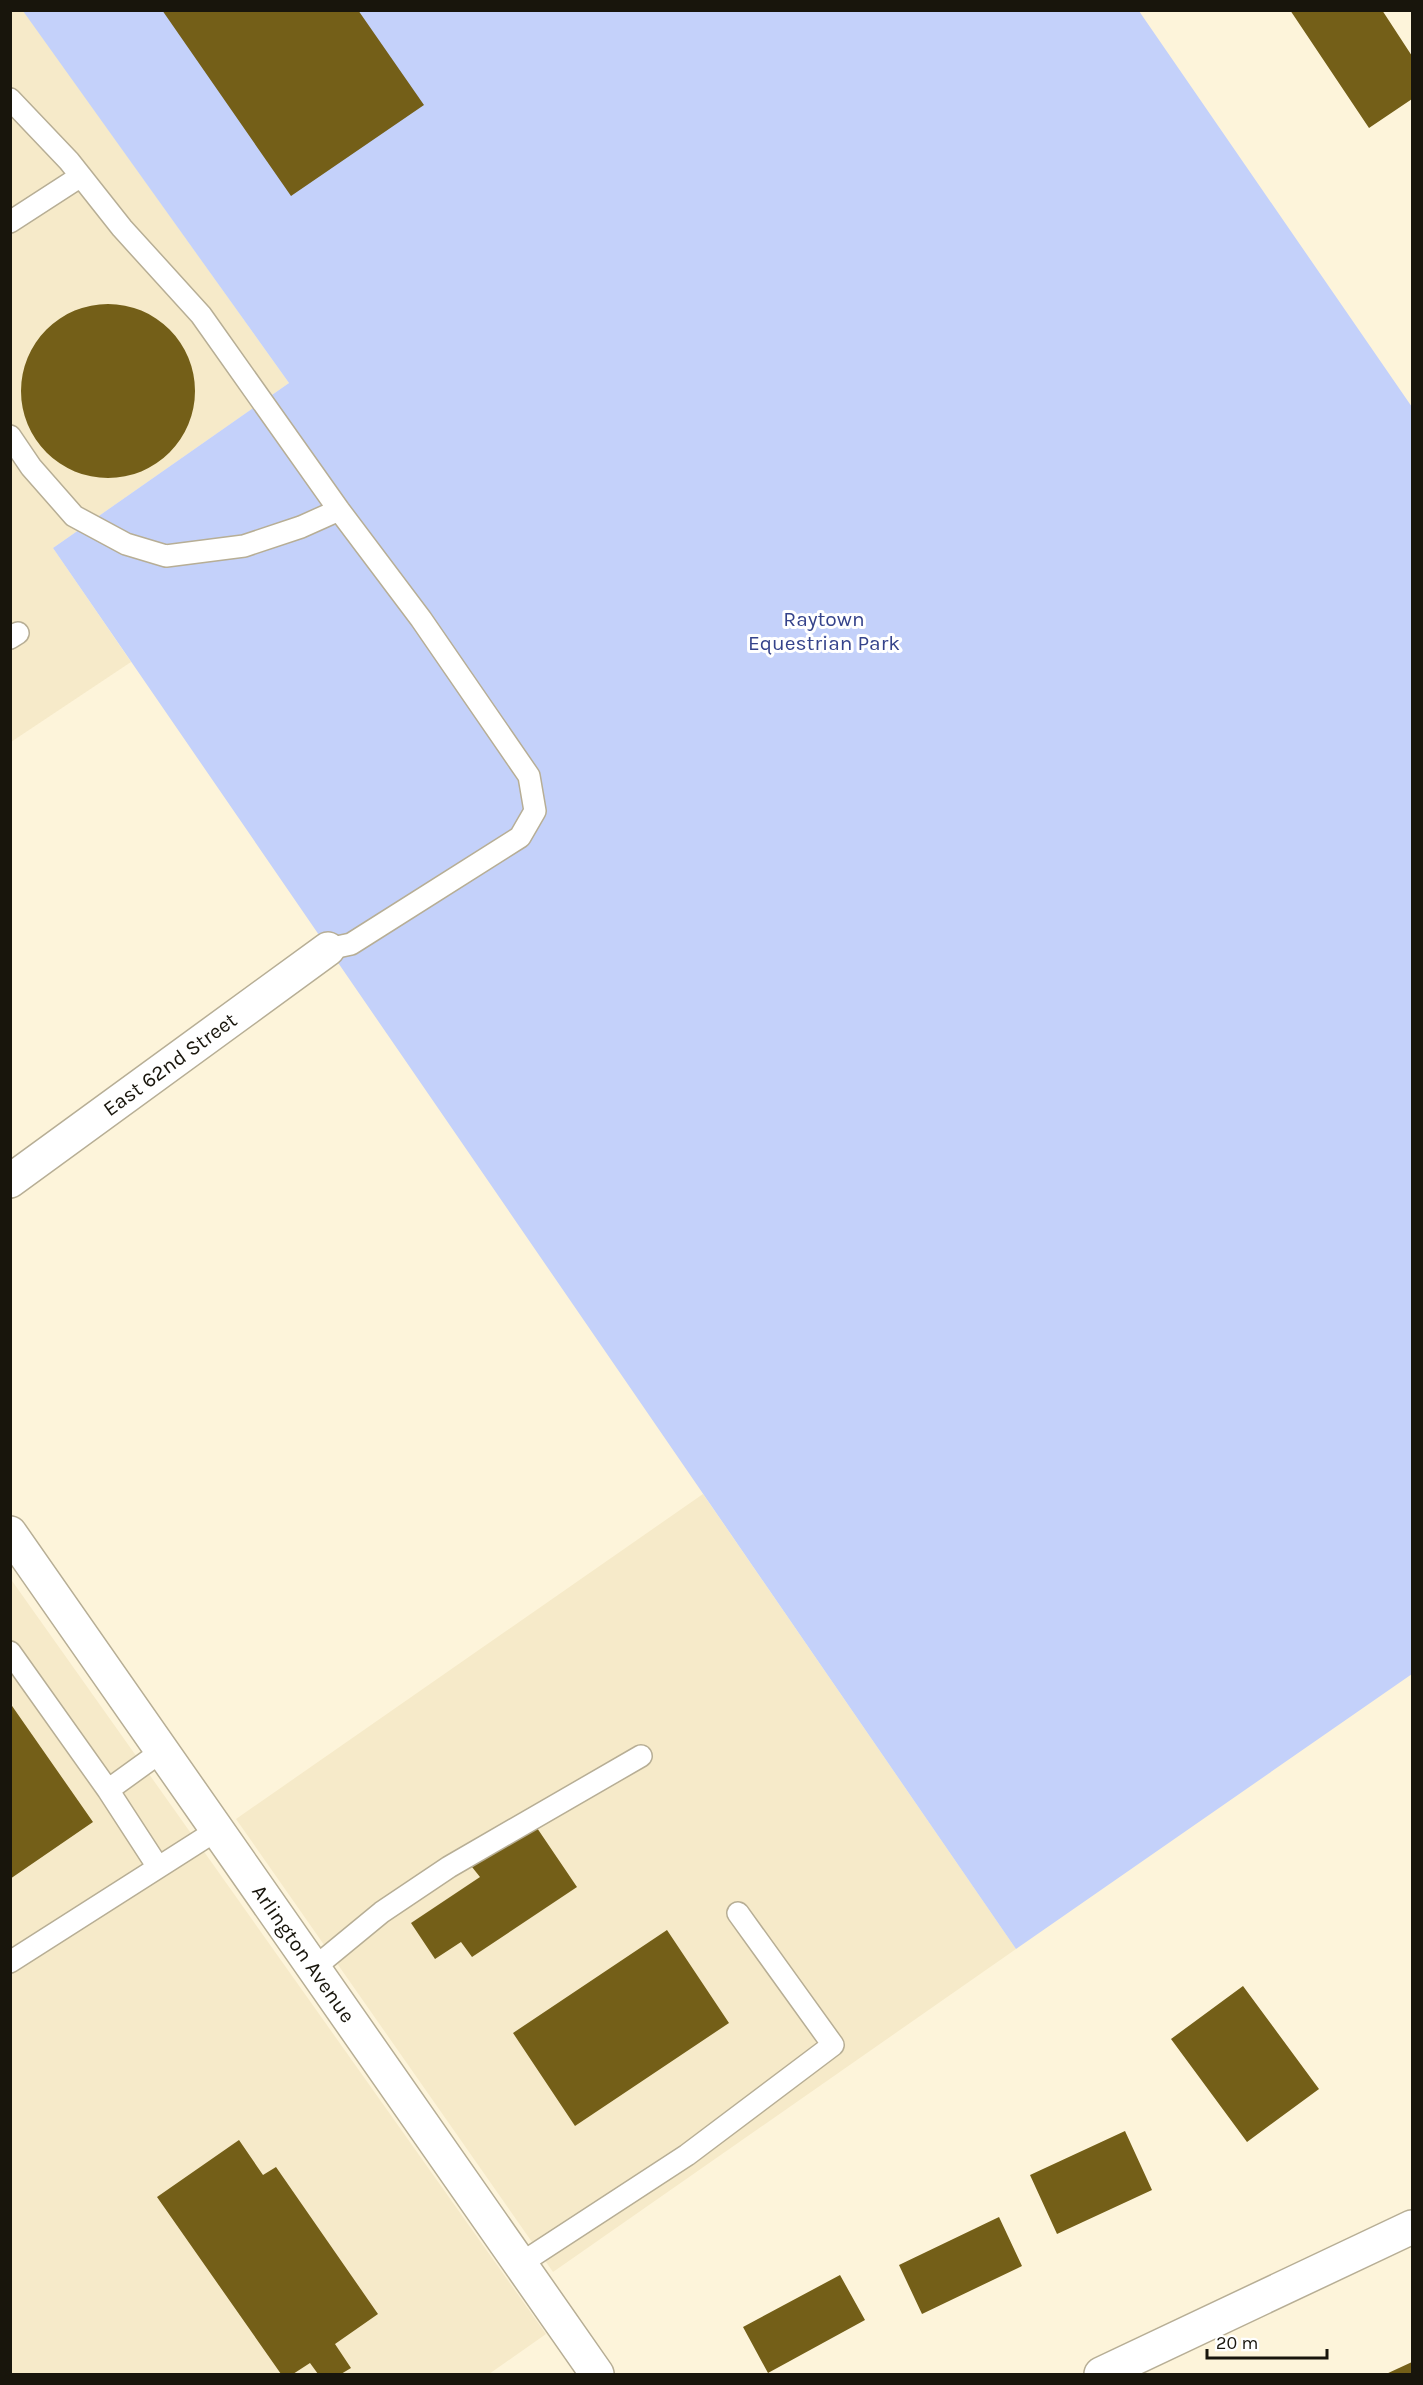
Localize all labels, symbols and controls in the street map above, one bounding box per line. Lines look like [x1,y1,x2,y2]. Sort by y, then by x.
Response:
park label: Raytown Equestrian Park [748,607,900,655]
street label: East 62nd Street [99,1008,241,1121]
street label: Arlington Avenue [247,1880,360,2027]
scale bar [1207,2322,1327,2360]
text: 20 m [1216,2332,1258,2354]

